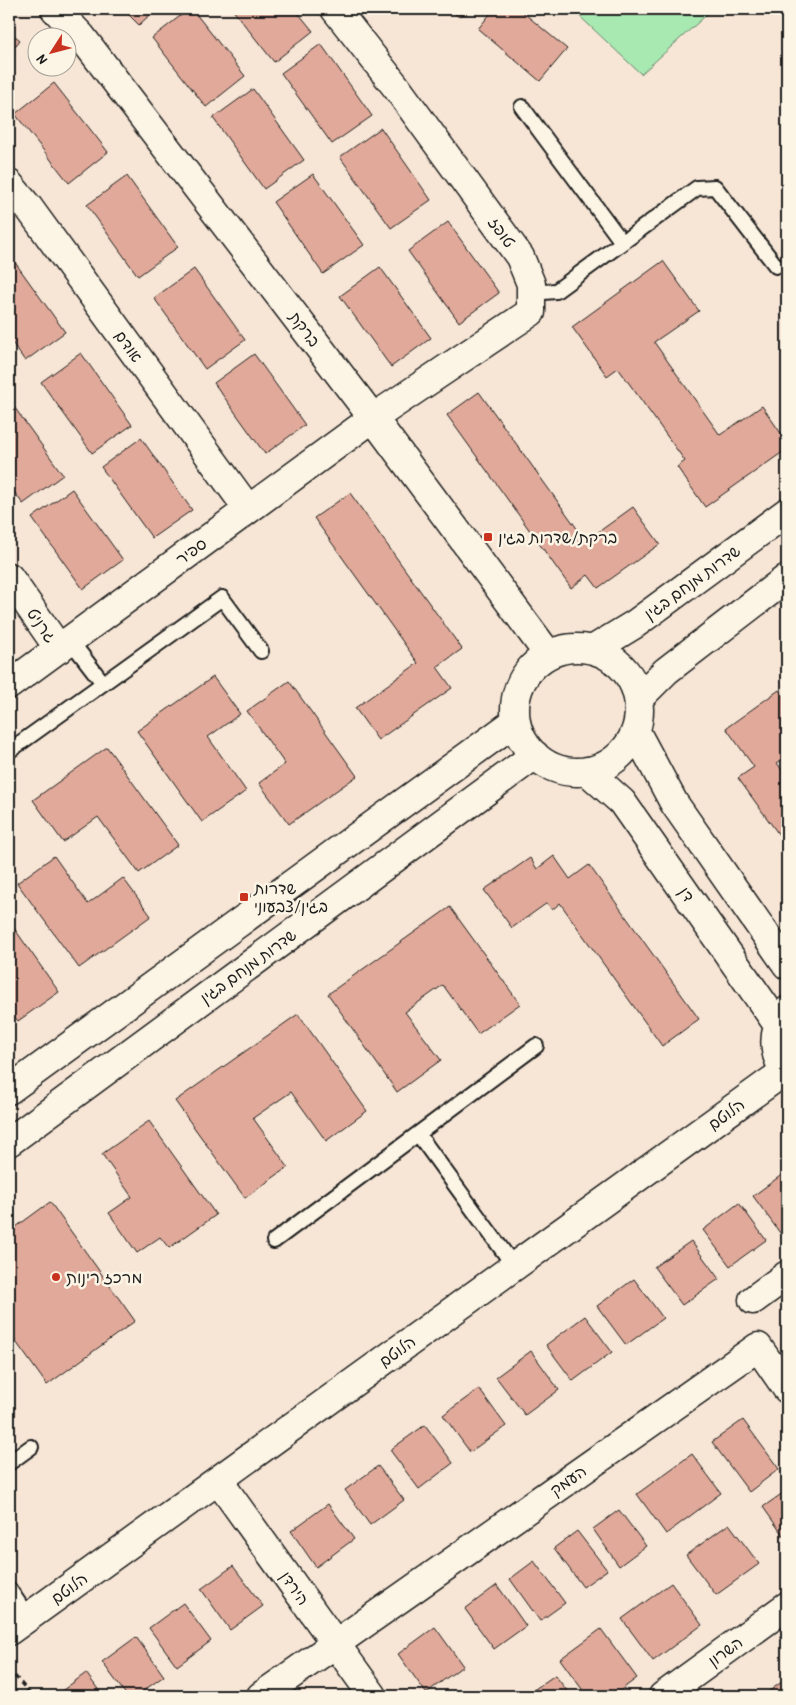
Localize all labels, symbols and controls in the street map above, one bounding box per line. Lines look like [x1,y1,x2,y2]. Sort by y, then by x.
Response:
north arrow [28,28,78,78]
text: N [31,51,51,69]
street label: טופז [483,212,521,252]
street label: ברקת [284,306,326,351]
street label: אודם [110,326,148,366]
place label: ברקת/שדרות בגין [498,526,617,548]
marker: ברקת/שדרות בגין [482,531,494,543]
street label: ספיר [171,532,211,570]
street label: שדרות מנחם בגין [639,539,745,624]
street label: גרניט [22,603,62,647]
place label: שדרות בגין/צבעוני [253,877,328,917]
street label: דן [674,882,700,906]
marker: שדרות בגין/צבעוני [238,891,250,903]
street label: שדרות מנחם בגין [195,923,301,1008]
street label: הלוטם [703,1093,749,1135]
place label: מרכז רינות [66,1266,143,1288]
marker: מרכז רינות [50,1271,62,1283]
street label: הלוטם [374,1330,420,1372]
street label: העמק [545,1459,591,1501]
street label: הלוטם [46,1567,92,1609]
street label: הירדן [275,1567,315,1609]
street label: השרון [703,1631,747,1671]

